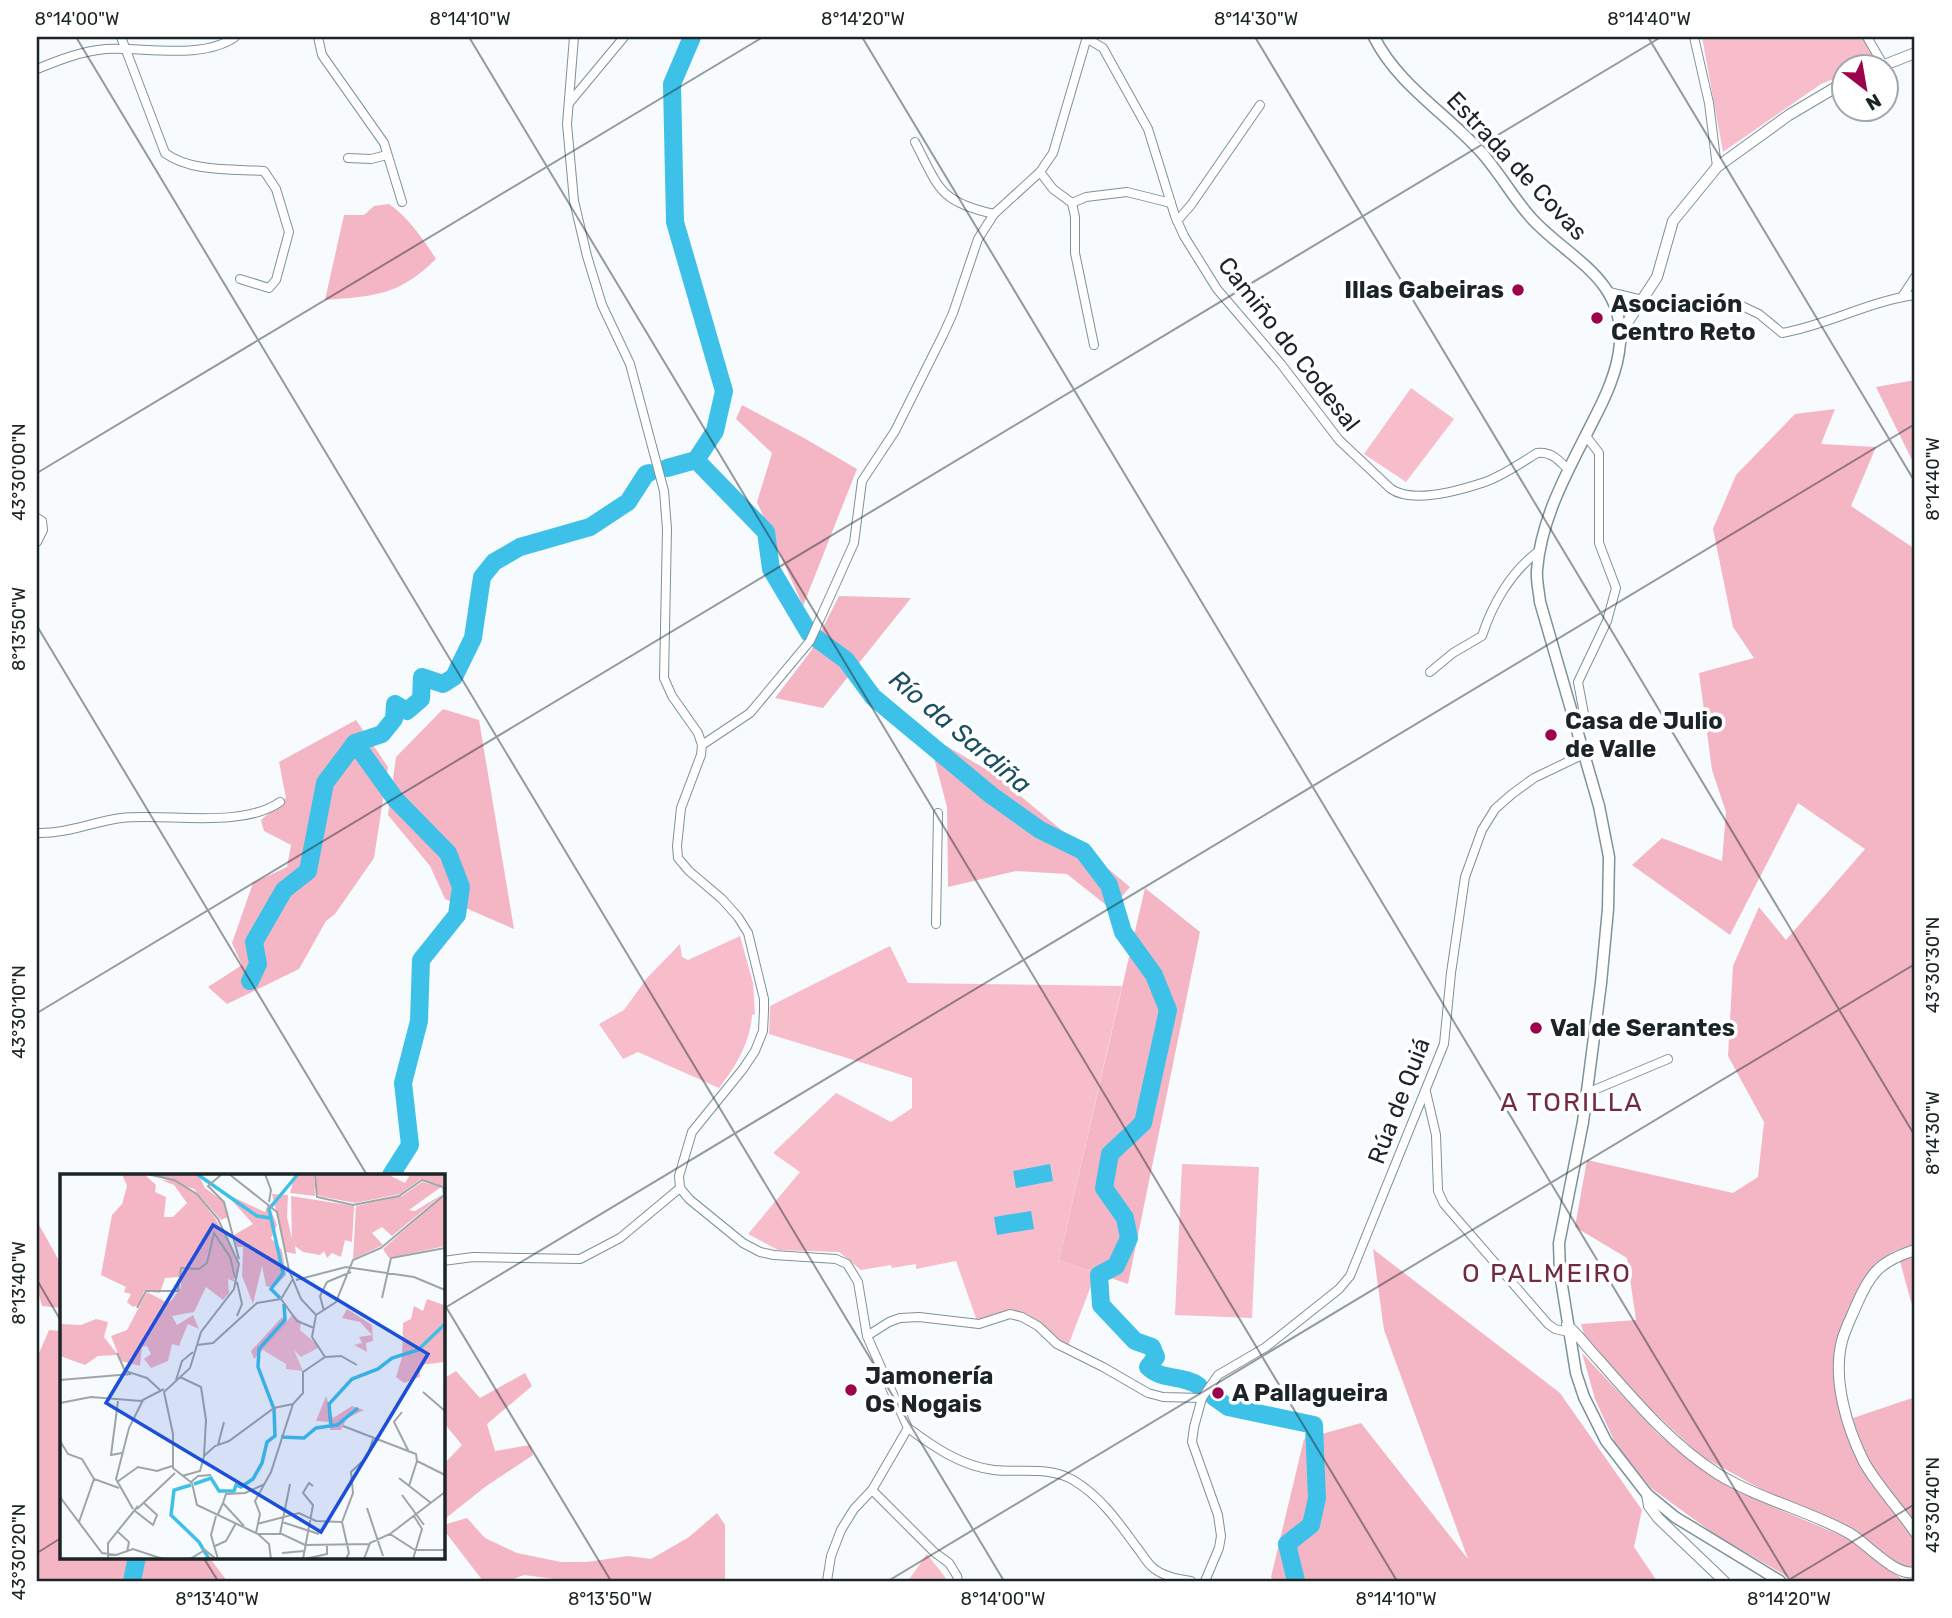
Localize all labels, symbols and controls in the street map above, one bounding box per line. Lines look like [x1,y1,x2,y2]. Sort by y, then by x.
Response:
text: 8°14'00"W [35,8,119,30]
text: 8°14'10"W [429,8,511,30]
text: 8°14'20"W [821,8,905,30]
text: 8°14'30"W [1214,8,1298,30]
text: 8°14'40"W [1607,8,1691,30]
north arrow [1829,52,1899,122]
street label: Estrada de Covas [1441,86,1593,246]
text: N [1862,89,1885,116]
street label: Camiño do Codesal [1212,251,1366,437]
place label: Illas Gabeiras [1344,276,1504,304]
marker: Illas Gabeiras [1510,282,1526,298]
place label: Asociación Centro Reto [1611,290,1756,346]
marker: Asociación Centro Reto [1589,310,1605,326]
text: 43°30'00"N [8,423,30,521]
text: 8°14'40"W [1922,437,1944,521]
text: 8°13'50"W [8,587,30,671]
water label: Río da Sardiña [883,664,1037,800]
place label: Casa de Julio de Valle [1565,707,1723,763]
marker: Casa de Julio de Valle [1543,727,1559,743]
text: 43°30'30"N [1922,917,1944,1013]
text: 43°30'10"N [8,965,30,1059]
place label: Val de Serantes [1550,1014,1735,1042]
marker: Val de Serantes [1528,1020,1544,1036]
street label: Rúa de Quiá [1362,1034,1436,1168]
district label: A TORILLA [1500,1087,1644,1118]
text: 8°14'30"W [1922,1091,1944,1175]
inset map [60,1174,444,1558]
text: 8°13'40"W [8,1241,30,1325]
district label: O PALMEIRO [1462,1258,1632,1289]
place label: Jamonería Os Nogais [865,1362,993,1418]
place label: A Pallagueira [1232,1379,1388,1407]
marker: Jamonería Os Nogais [843,1382,859,1398]
marker: A Pallagueira [1210,1385,1226,1401]
text: 43°30'40"N [1922,1457,1944,1553]
text: 43°30'20"N [8,1504,30,1600]
text: 8°13'40"W [175,1588,259,1610]
text: 8°13'50"W [568,1588,652,1610]
text: 8°14'00"W [961,1588,1045,1610]
text: 8°14'10"W [1355,1588,1437,1610]
text: 8°14'20"W [1747,1588,1831,1610]

